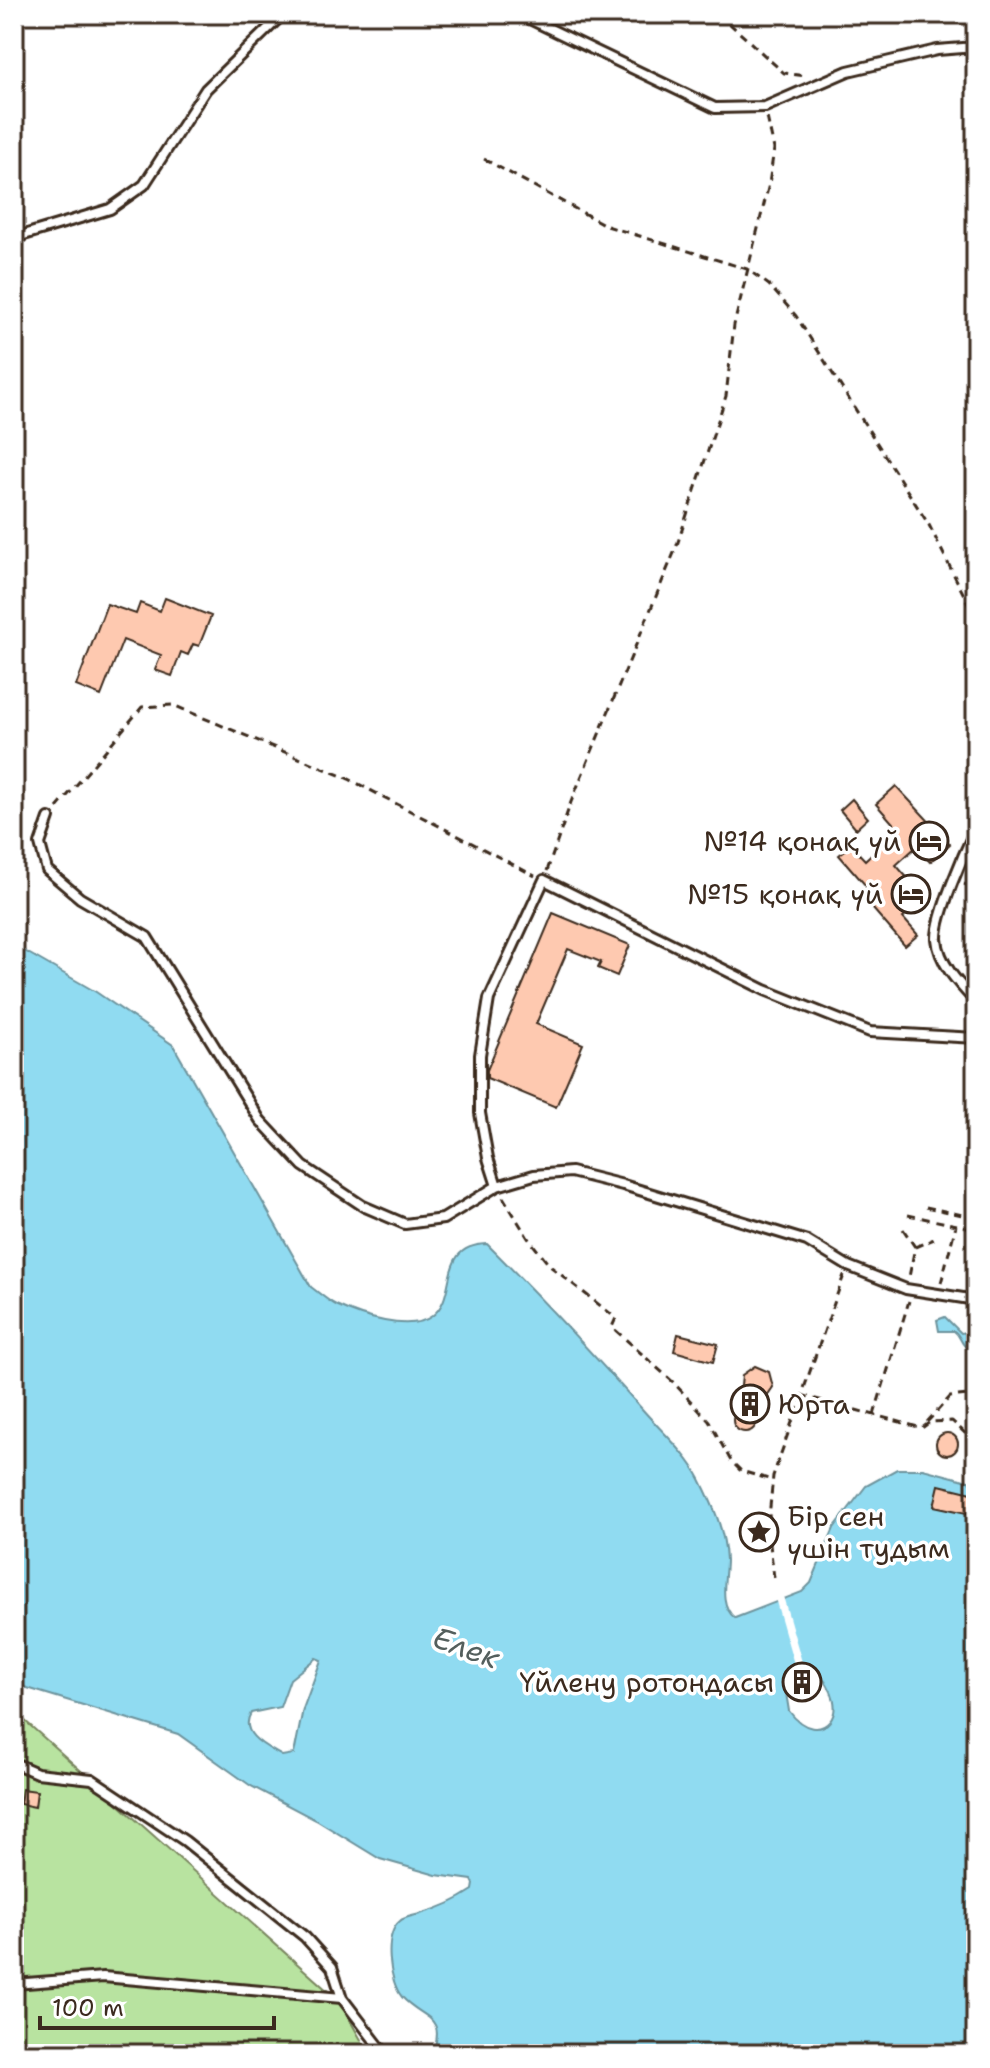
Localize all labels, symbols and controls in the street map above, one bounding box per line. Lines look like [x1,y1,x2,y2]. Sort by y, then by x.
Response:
hotel icon: №14 қонақ үй [908,820,950,862]
place label: №14 қонақ үй [703,822,901,860]
hotel icon: №15 қонақ үй [890,873,932,915]
place label: №15 қонақ үй [687,875,883,913]
building icon: Юрта [729,1383,771,1425]
place label: Юрта [778,1385,850,1423]
place label: Бір сен үшін тудым [787,1497,950,1567]
place icon: Бір сен үшін тудым [738,1511,780,1553]
water label: Елек [427,1617,506,1679]
building icon: Үйлену ротондaсы [781,1661,823,1703]
place label: Үйлену ротондaсы [520,1663,774,1701]
scale bar [40,1980,274,2030]
text: 100 m [52,1992,124,2024]

